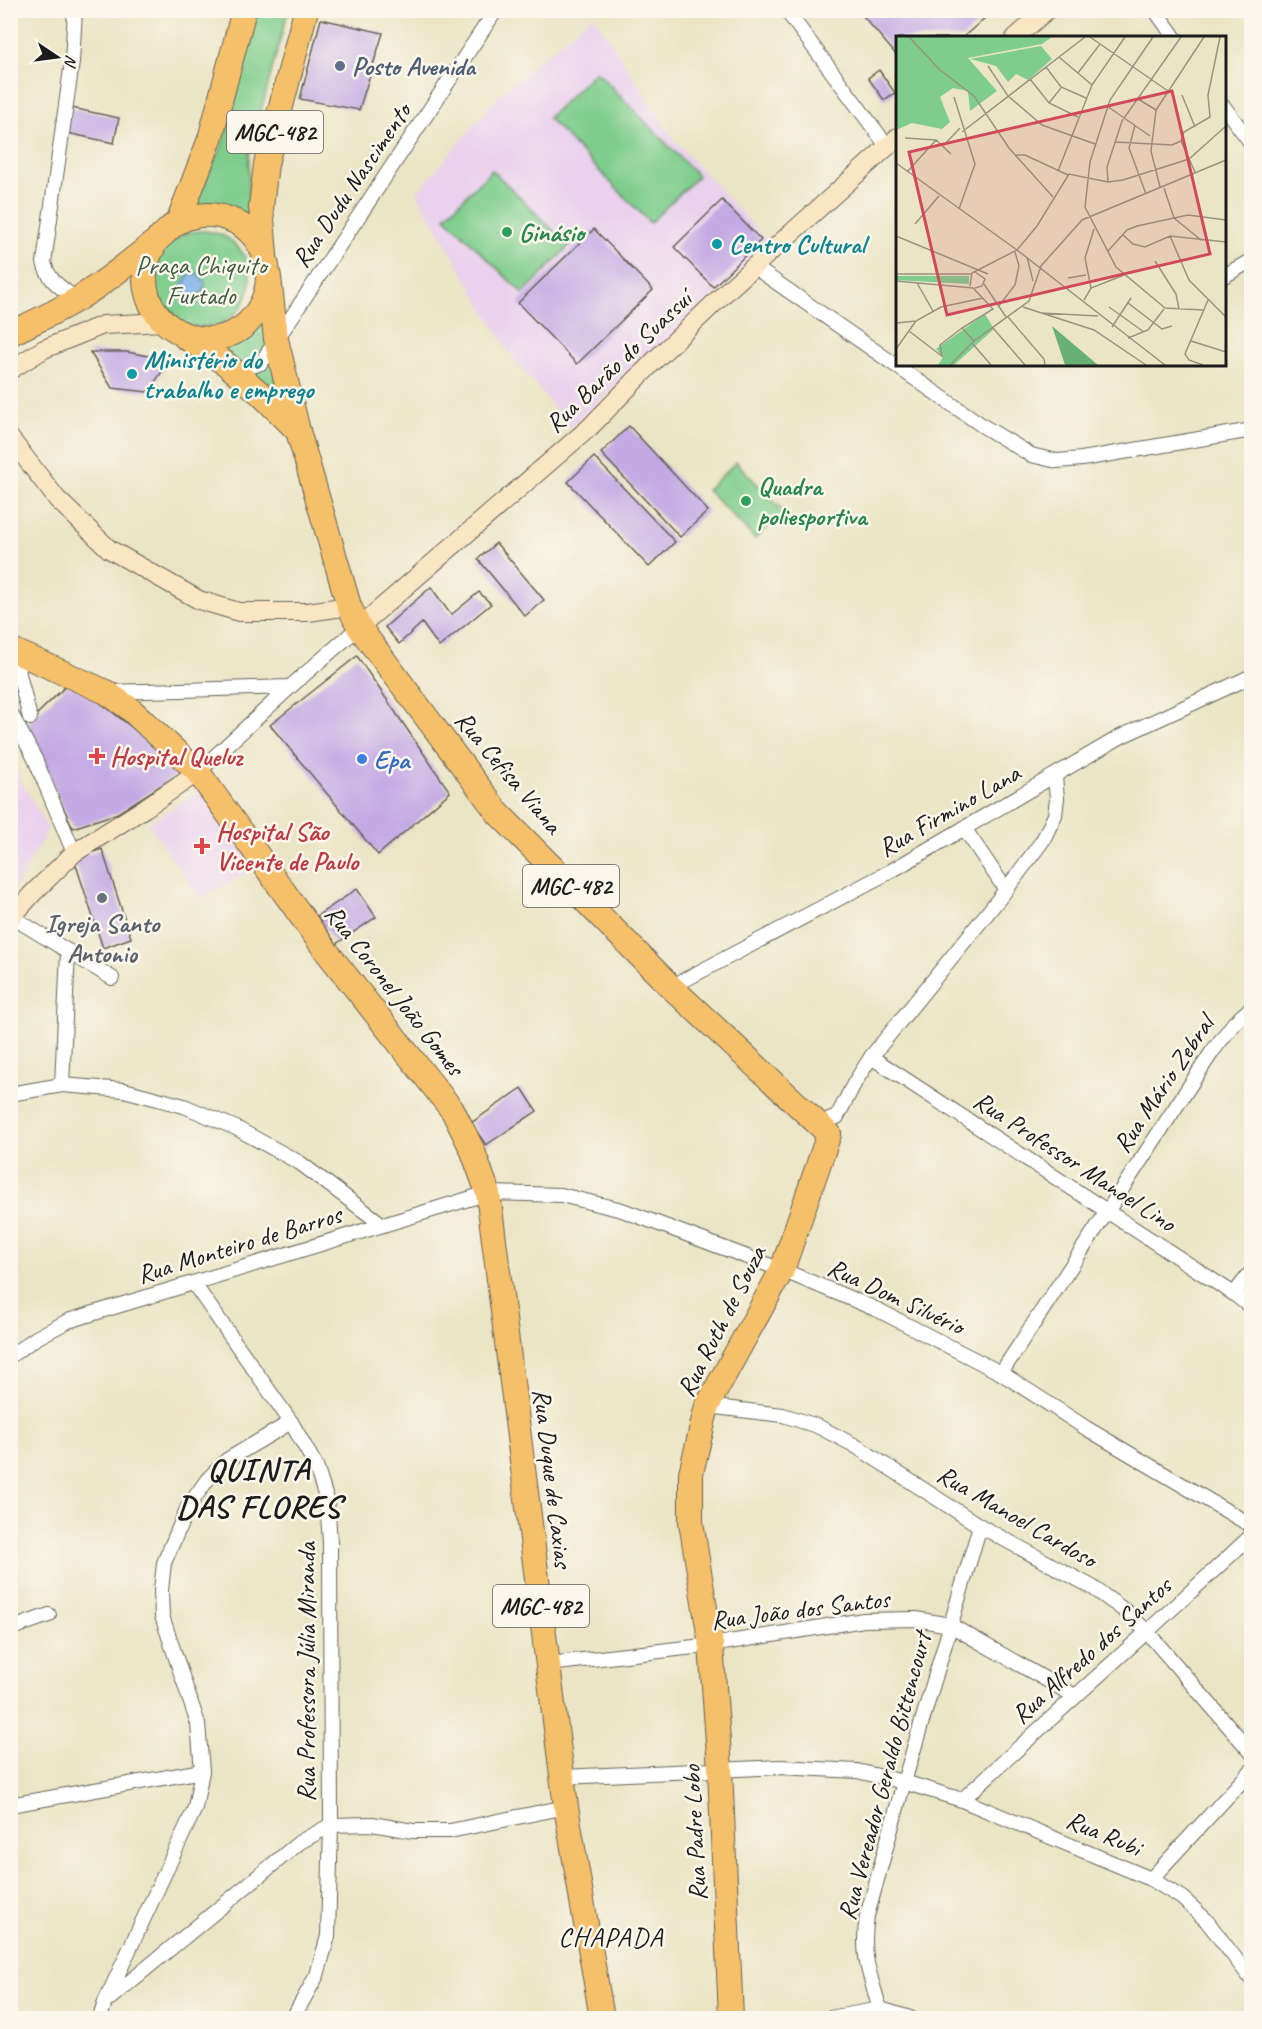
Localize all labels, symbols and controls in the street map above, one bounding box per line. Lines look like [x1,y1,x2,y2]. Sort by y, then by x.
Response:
north arrow [27,27,87,87]
inset map [896,36,1226,366]
place label: Posto Avenida [352,50,477,83]
text: N [59,53,81,70]
marker: Posto Avenida [333,59,347,73]
street label: Rua Dudu Nascimento [284,95,420,274]
road number: MGC-482 [227,111,323,153]
place label: Ginásio [519,216,587,249]
marker: Ginásio [500,225,514,239]
place label: Centro Cultural [729,228,871,261]
marker: Centro Cultural [710,237,724,251]
park label: Praça Chiquito Furtado [136,249,269,312]
street label: Rua Barão do Suassuí [538,280,702,440]
place label: Ministério do trabalho e emprego [144,343,315,406]
marker: Ministério do trabalho e emprego [125,367,139,381]
place label: Quadra poliesportiva [758,470,869,533]
marker: Quadra poliesportiva [739,494,753,508]
street label: Rua Cefisa Viana [448,704,571,842]
place label: Hospital Queluz [110,740,244,773]
place label: Epa [374,743,412,776]
marker: Hospital Queluz [88,747,106,765]
marker: Epa [355,752,369,766]
street label: Rua Firmino Lana [872,756,1028,864]
place label: Hospital São Vicente de Paulo [216,815,360,878]
marker: Hospital São Vicente de Paulo [193,837,211,855]
road number: MGC-482 [523,865,619,907]
marker: Igreja Santo Antonio [95,891,109,905]
street label: Rua Coronel João Gomes [317,898,473,1084]
place label: Igreja Santo Antonio [45,907,161,970]
street label: Rua Mário Zebral [1106,1006,1224,1159]
street label: Rua Professor Manoel Lino [967,1084,1184,1240]
street label: Rua Monteiro de Barros [133,1197,347,1291]
street label: Rua Ruth de Souza [669,1239,774,1402]
street label: Rua Dom Silvério [822,1250,972,1344]
street label: Rua Duque de Caxias [525,1387,580,1571]
district label: QUINTA DAS FLORES [177,1449,347,1527]
street label: Rua Manoel Cardoso [931,1457,1105,1577]
street label: Rua Professora Júlia Miranda [290,1541,323,1802]
street label: Rua Alfredo dos Santos [1004,1568,1180,1731]
street label: Rua João dos Santos [709,1582,893,1637]
road number: MGC-482 [493,1585,589,1627]
street label: Rua Vereador Geraldo Bittencourt [830,1626,940,1923]
street label: Rua Padre Lobo [674,1762,715,1902]
street label: Rua Rubi [1061,1803,1149,1865]
district label: CHAPADA [558,1920,664,1954]

